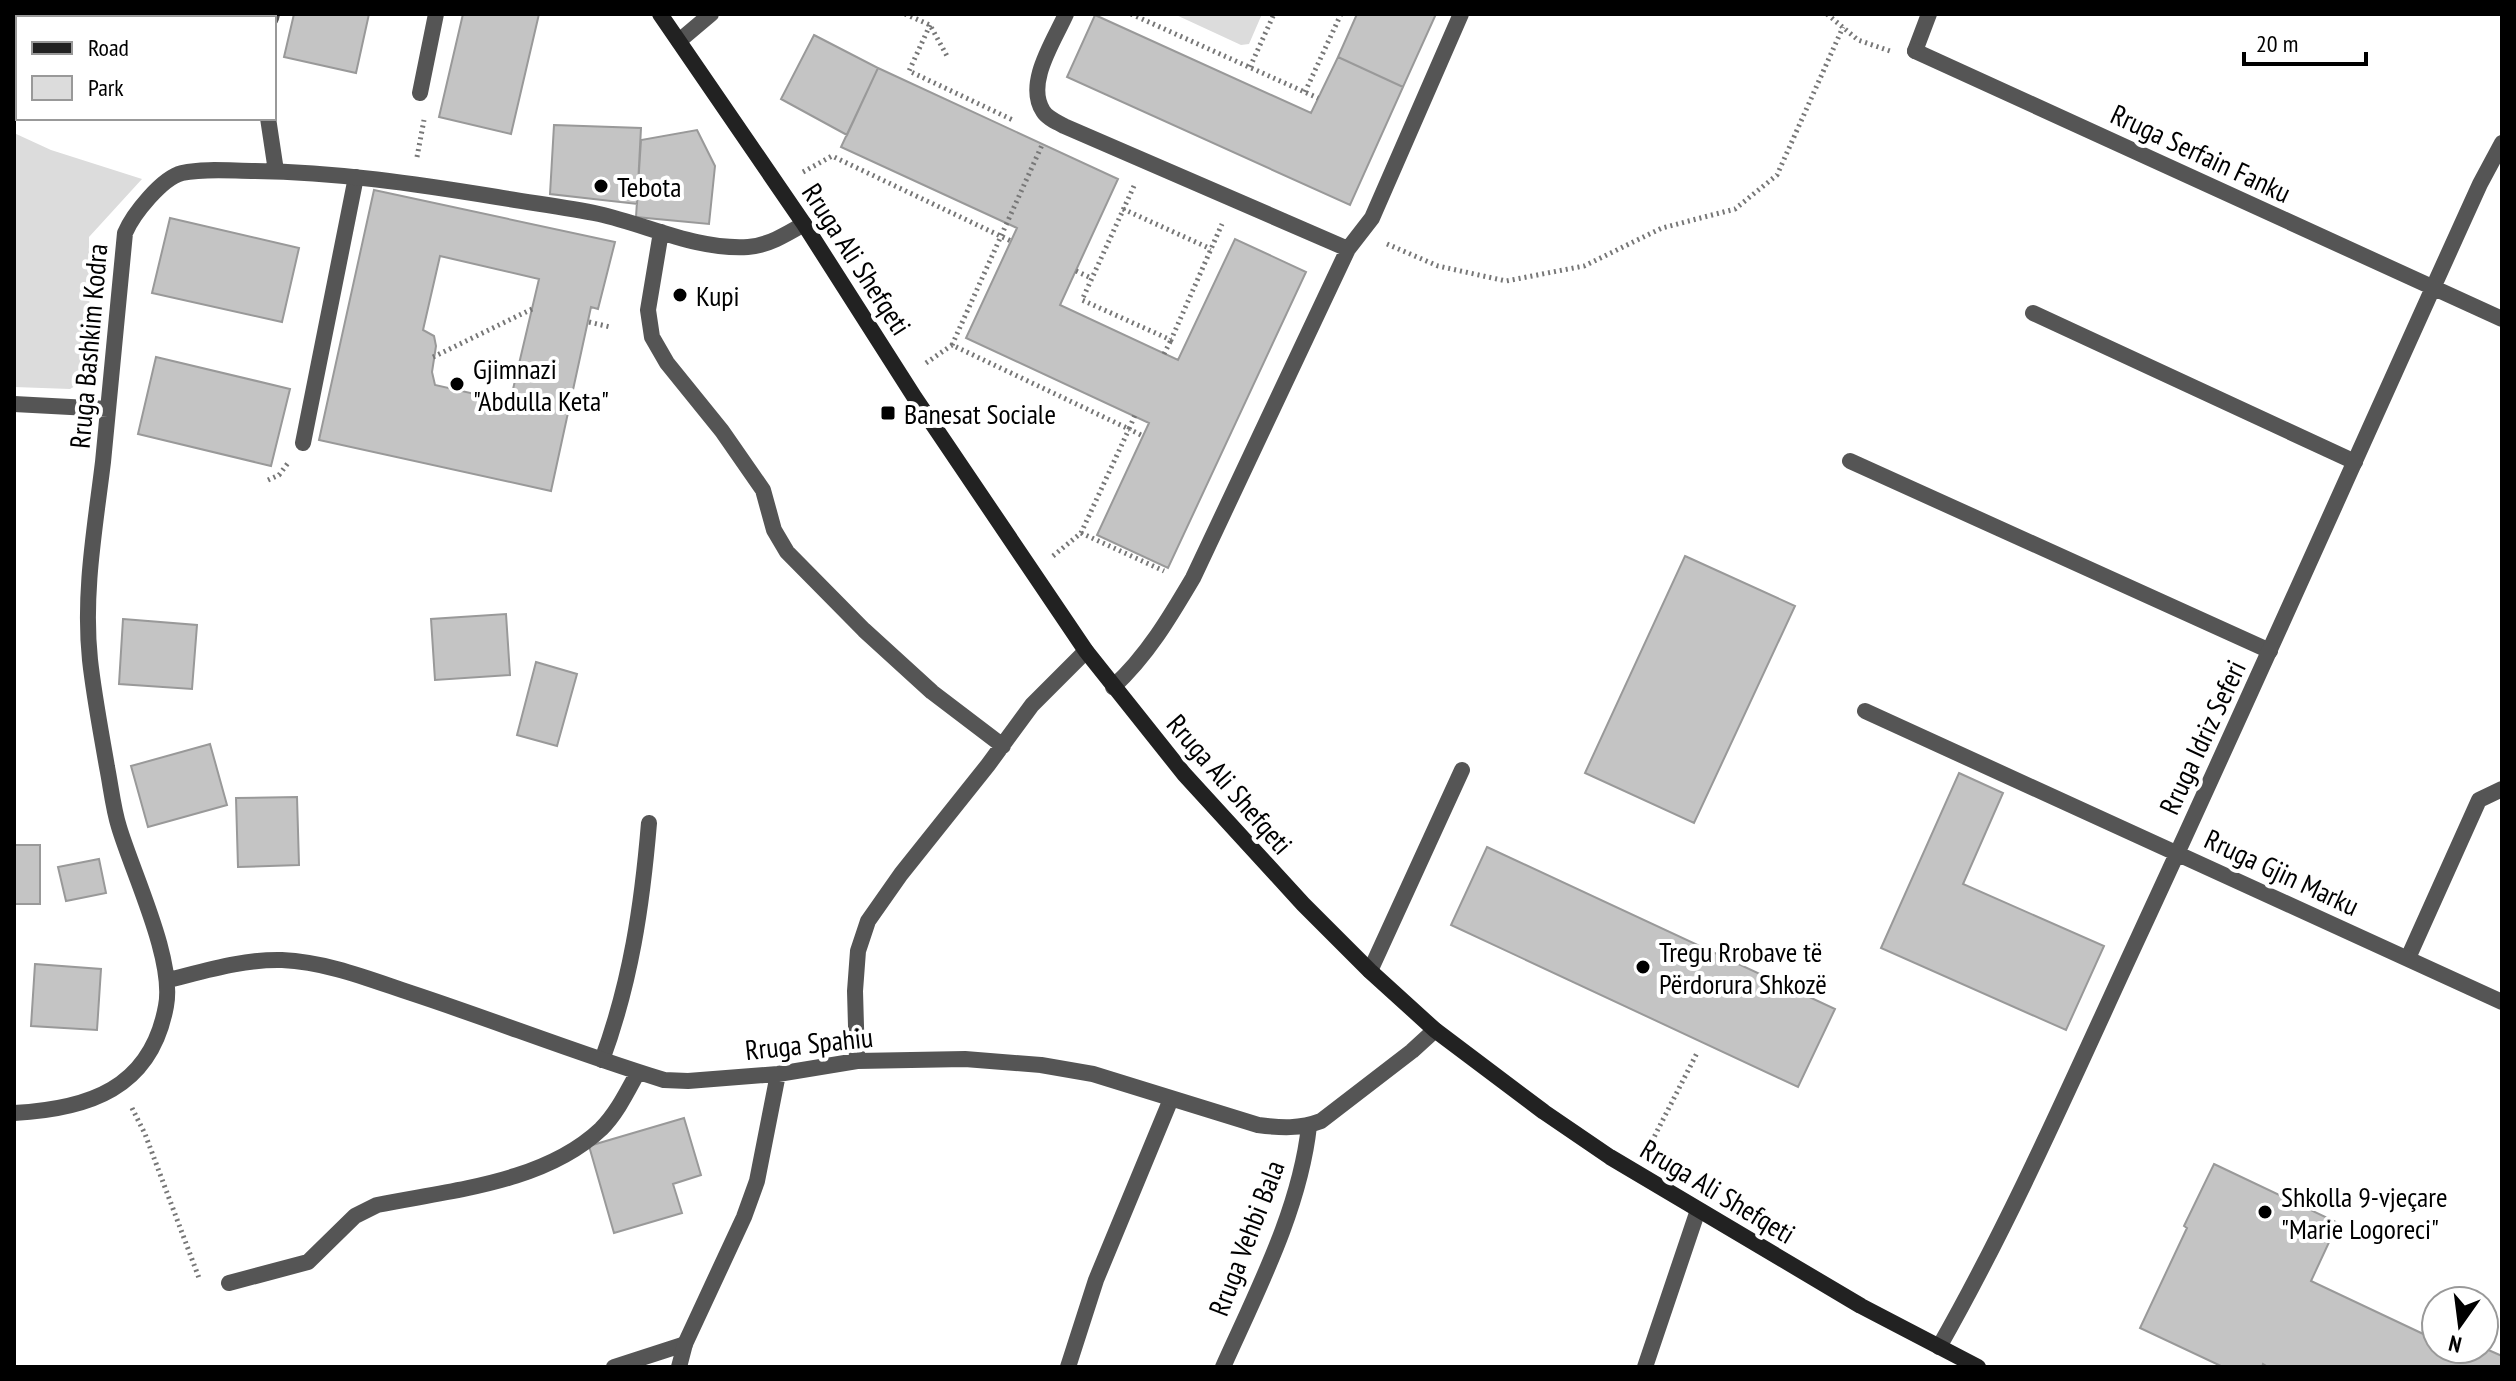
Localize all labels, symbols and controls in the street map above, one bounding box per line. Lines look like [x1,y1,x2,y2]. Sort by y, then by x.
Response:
legend [16,16,276,120]
scale bar [2244,16,2366,66]
text: 20 m [2256,28,2298,59]
text: Road [88,32,129,63]
text: Park [88,72,124,103]
street label: Rruga Serfain Fanku [2105,95,2297,211]
place label: Tebota [617,168,681,205]
street label: Rruga Ali Shefqeti [794,176,920,342]
marker: Tebota [592,177,610,195]
street label: Rruga Bashkim Kodra [61,242,115,450]
place label: Kupi [696,277,740,314]
marker: Kupi [671,286,689,304]
place label: Gjimnazi "Abdulla Keta" [473,350,609,419]
marker: Gjimnazi "Abdulla Keta" [448,375,466,393]
place label: Banesat Sociale [904,395,1056,432]
marker: Banesat Sociale [879,404,897,422]
street label: Rruga Idriz Seferi [2150,654,2254,820]
street label: Rruga Ali Shefqeti [1159,706,1301,862]
street label: Rruga Gjin Marku [2199,820,2365,924]
place label: Tregu Rrobave të Përdorura Shkozë [1659,933,1827,1002]
marker: Tregu Rrobave të Përdorura Shkozë [1634,958,1652,976]
street label: Rruga Spahiu [743,1018,875,1068]
street label: Rruga Ali Shefqeti [1634,1130,1802,1252]
street label: Rruga Vehbi Bala [1199,1155,1293,1321]
place label: Shkolla 9-vjeçare "Marie Logoreci" [2281,1178,2448,1247]
marker: Shkolla 9-vjeçare "Marie Logoreci" [2256,1203,2274,1221]
north arrow [2420,1285,2500,1365]
text: N [2446,1329,2464,1359]

